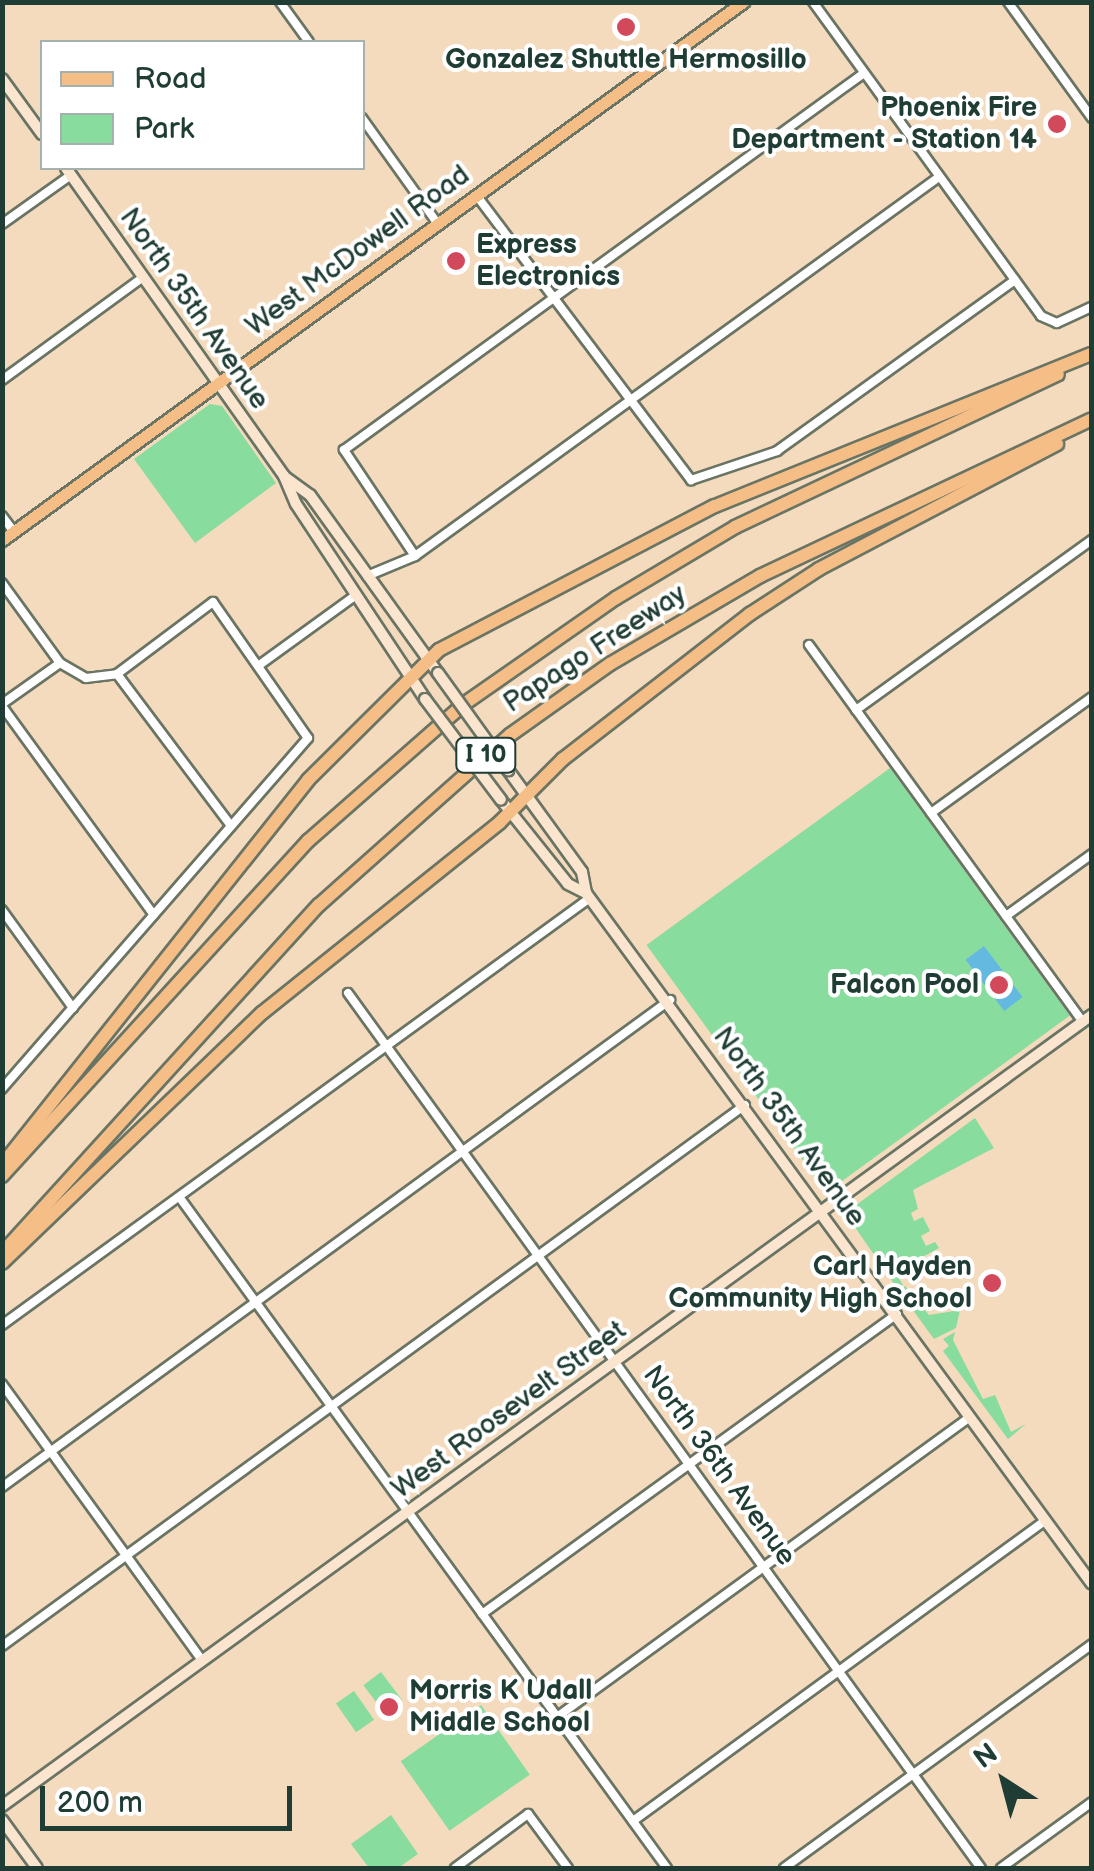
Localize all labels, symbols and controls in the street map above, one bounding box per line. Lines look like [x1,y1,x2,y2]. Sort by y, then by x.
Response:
marker: Gonzalez Shuttle Hermosillo [615,16,637,38]
legend [40,40,365,170]
place label: Gonzalez Shuttle Hermosillo [445,43,807,77]
text: Road [134,61,207,97]
place label: Phoenix Fire Department - Station 14 [731,91,1037,157]
text: Park [134,111,194,147]
marker: Phoenix Fire Department - Station 14 [1046,113,1068,135]
street label: West McDowell Road [240,159,476,343]
street label: North 35th Avenue [112,202,276,416]
place label: Express Electronics [476,228,620,294]
marker: Express Electronics [445,250,467,272]
street label: Papago Freeway [498,578,692,720]
road number: I 10 [454,735,518,775]
place label: Falcon Pool [830,968,979,1002]
marker: Falcon Pool [988,974,1010,996]
street label: North 35th Avenue [705,1021,873,1233]
place label: Carl Hayden Community High School [668,1250,972,1316]
marker: Carl Hayden Community High School [981,1272,1003,1294]
street label: West Roosevelt Street [385,1314,633,1506]
street label: North 36th Avenue [635,1359,803,1573]
place label: Morris K Udall Middle School [409,1674,592,1740]
marker: Morris K Udall Middle School [378,1696,400,1718]
north arrow [954,1731,1054,1831]
text: N [968,1737,1004,1776]
scale bar [45,1766,298,1828]
text: 200 m [57,1785,143,1821]

